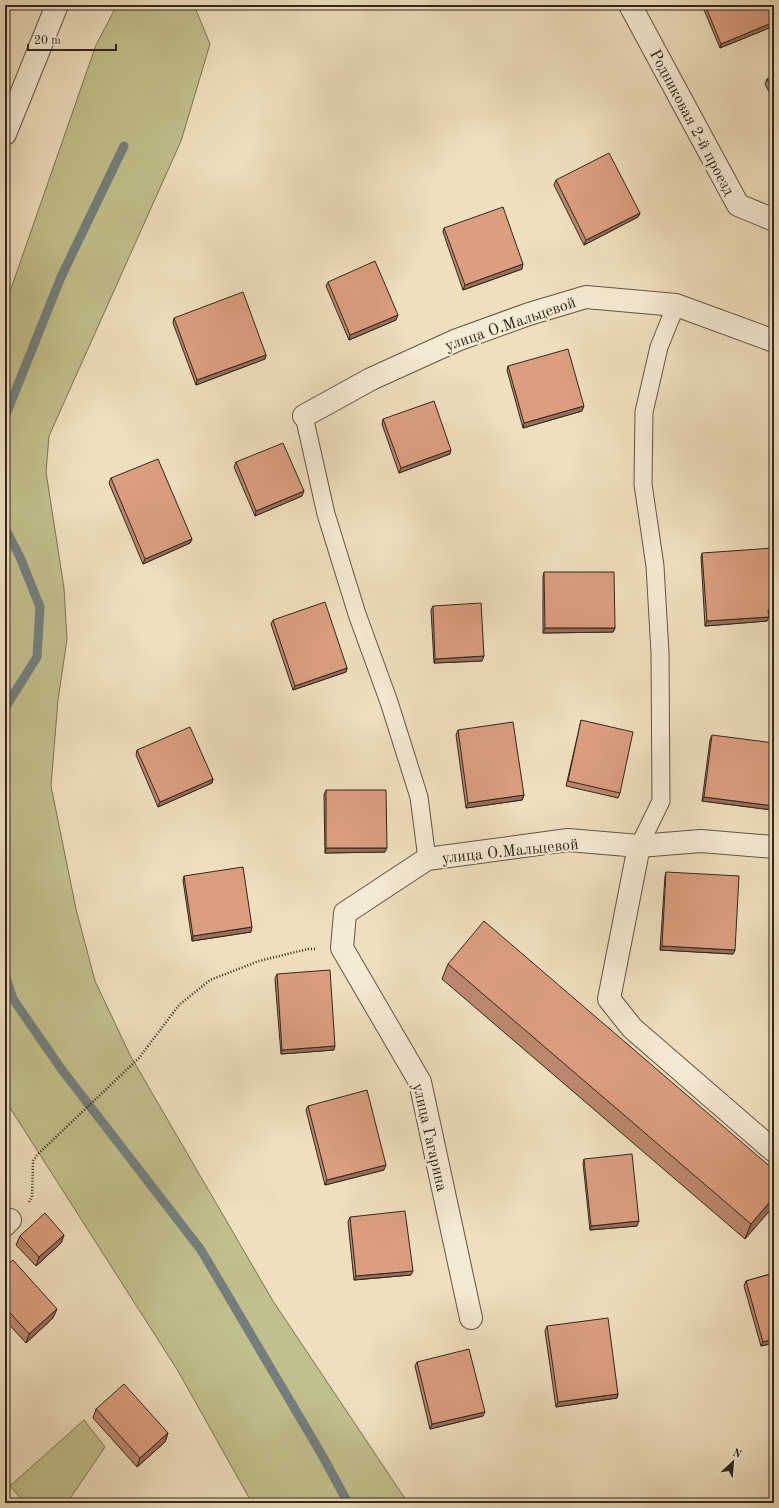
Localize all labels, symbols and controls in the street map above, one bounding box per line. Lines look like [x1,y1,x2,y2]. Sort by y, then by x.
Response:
scale bar [28,26,116,52]
text: 20 m [34,35,61,47]
street label: Родниковая 2-й проезд [646,47,737,199]
street label: улица О.Мальцевой [443,295,578,355]
street label: улица О.Мальцевой [441,837,579,867]
street label: улица Гагарина [409,1082,449,1193]
north arrow [713,1442,753,1482]
text: N [731,1448,743,1461]

